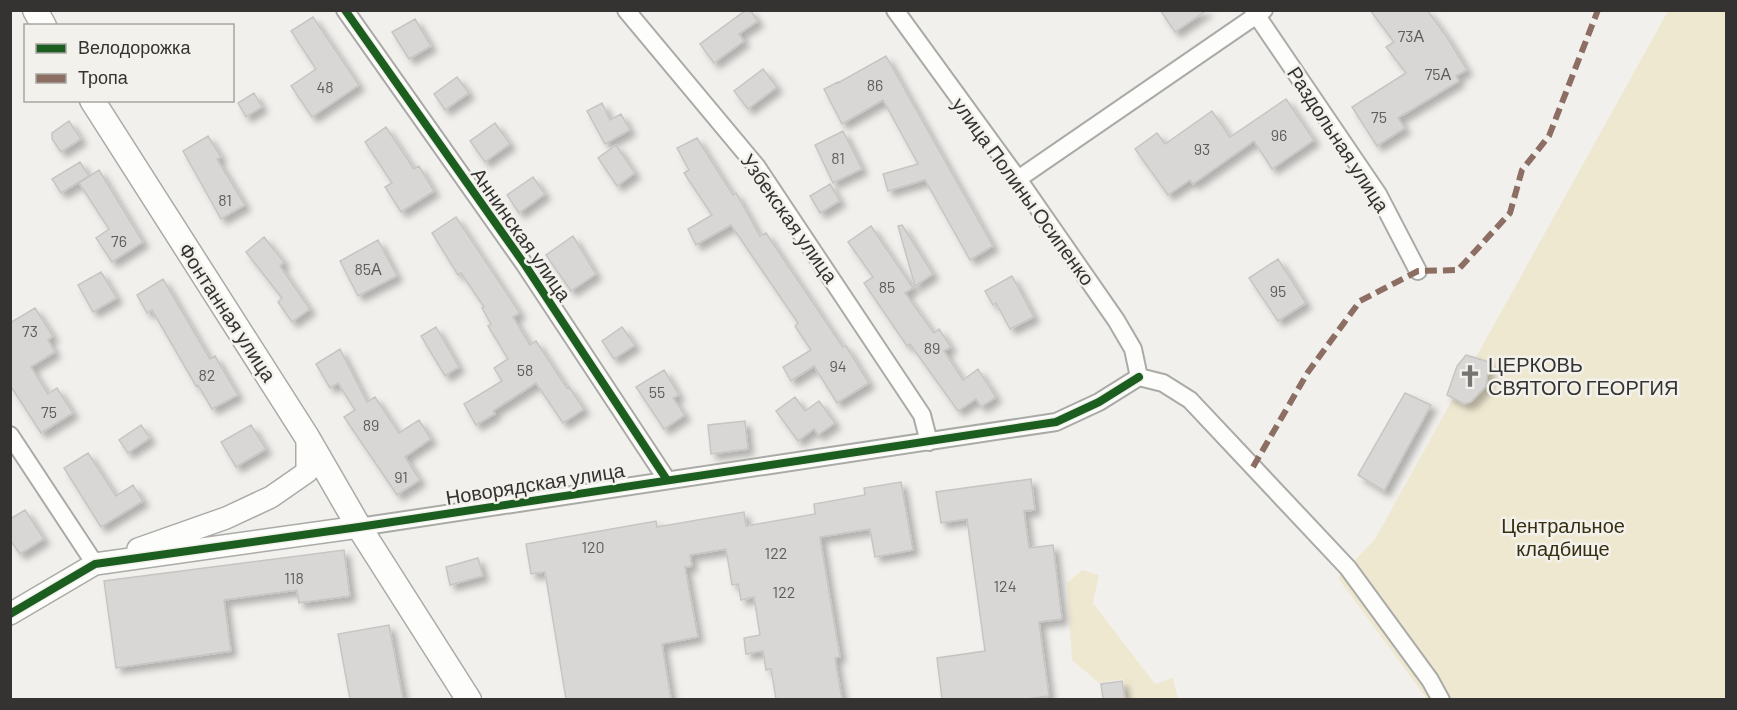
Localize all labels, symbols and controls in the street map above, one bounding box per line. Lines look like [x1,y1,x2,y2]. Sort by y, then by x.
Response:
legend [24,24,234,102]
house number: 73А [1398,26,1425,45]
text: Велодорожка [78,36,191,58]
street label: Раздольная улица [1283,62,1395,217]
house number: 75А [1425,64,1452,83]
text: Тропа [78,66,129,88]
house number: 86 [867,75,883,94]
house number: 48 [316,77,334,96]
street label: улица Полины Осипенко [948,92,1100,290]
house number: 75 [1371,107,1387,126]
house number: 96 [1271,125,1287,144]
house number: 93 [1194,139,1210,158]
house number: 81 [831,148,845,167]
street label: Узбекская улица [737,149,844,288]
street label: Аннинская улица [467,162,578,306]
house number: 81 [218,190,232,209]
house number: 76 [111,231,127,250]
street label: Фонтанная улица [174,238,282,387]
house number: 85А [354,259,382,278]
house number: 85 [879,277,895,296]
house number: 95 [1270,281,1286,300]
house number: 73 [22,321,38,340]
house number: 89 [924,338,940,357]
place label: ЦЕРКОВЬ СВЯТОГО ГЕОРГИЯ [1488,352,1678,399]
house number: 94 [829,356,847,375]
house number: 58 [517,360,533,379]
church icon: ЦЕРКОВЬ СВЯТОГО ГЕОРГИЯ [1457,363,1483,389]
house number: 82 [199,365,215,384]
house number: 55 [649,382,665,401]
house number: 75 [41,402,57,421]
house number: 89 [363,415,379,434]
street label: Новорядская улица [444,457,627,509]
house number: 91 [394,467,408,486]
park label: Центральное кладбище [1501,513,1625,560]
house number: 120 [581,537,605,556]
house number: 122 [765,543,787,562]
house number: 118 [284,568,304,587]
house number: 124 [994,576,1017,595]
house number: 122 [773,582,795,601]

